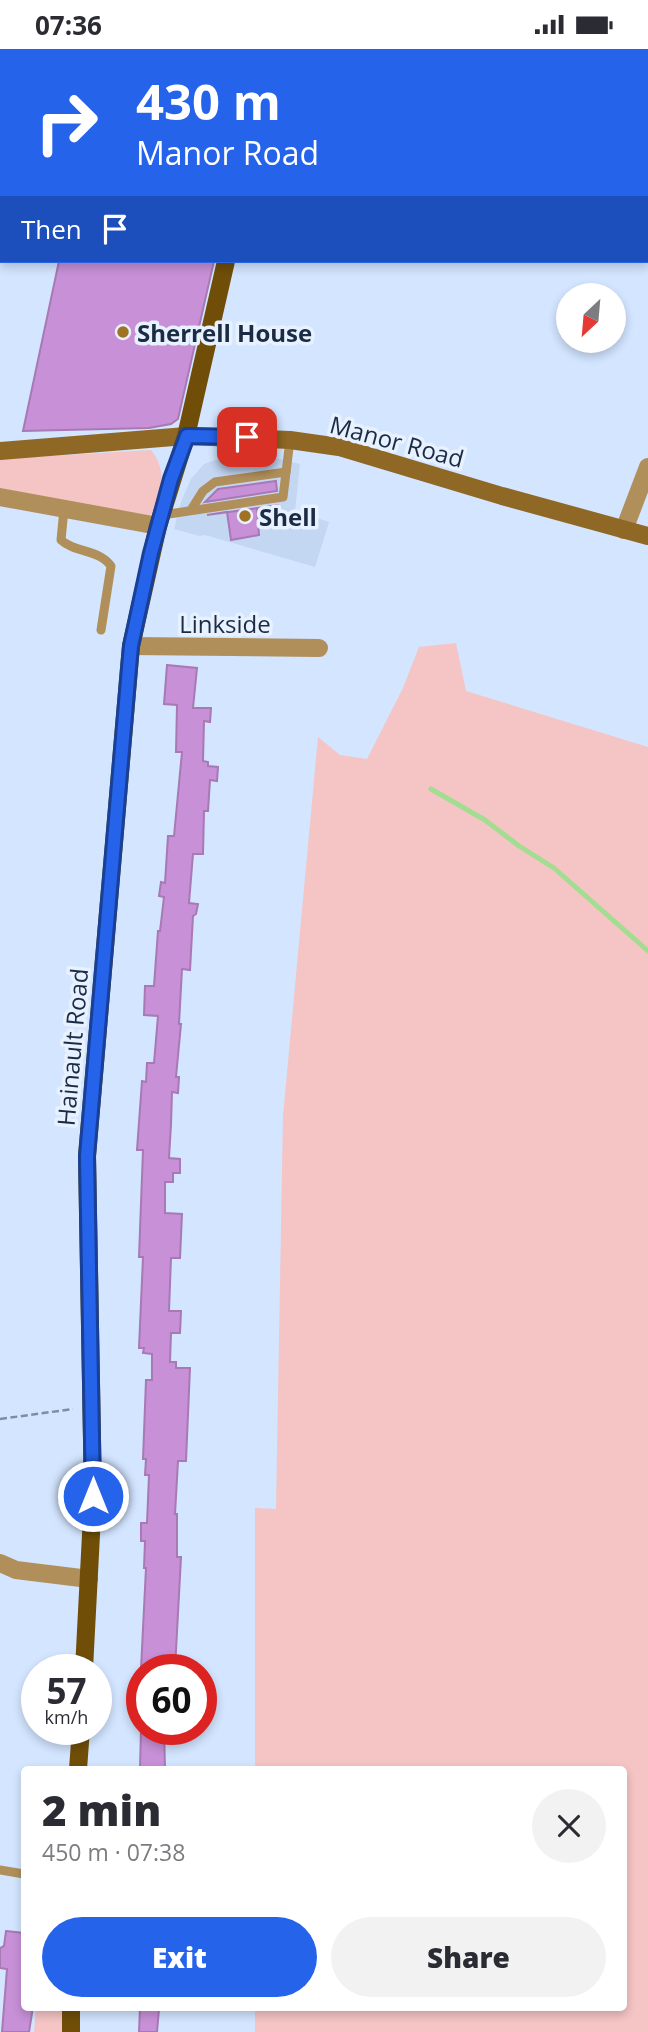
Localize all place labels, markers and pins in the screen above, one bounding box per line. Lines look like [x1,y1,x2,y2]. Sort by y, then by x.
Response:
place label: Sherrell House [137,316,312,349]
marker: Sherrell House [115,324,131,340]
pin [217,407,277,467]
place label: Shell [259,500,317,533]
marker: Shell [237,508,253,524]

